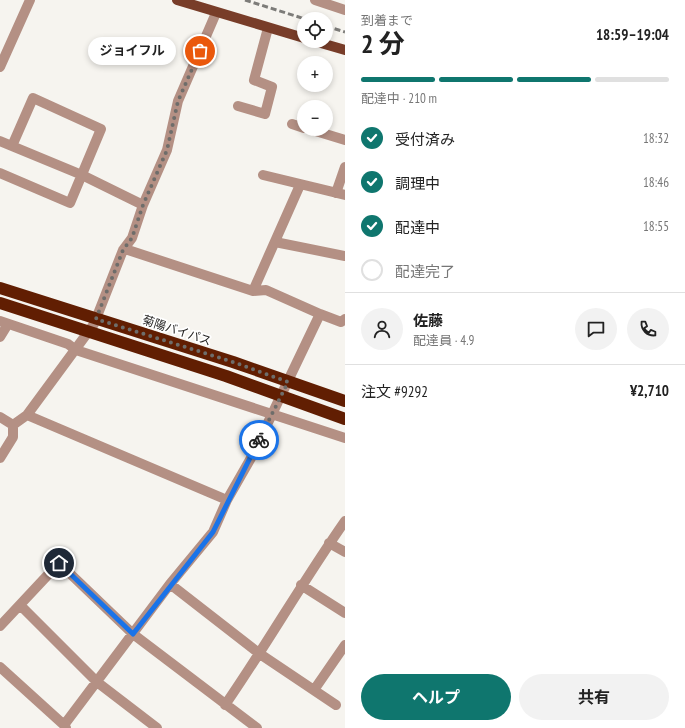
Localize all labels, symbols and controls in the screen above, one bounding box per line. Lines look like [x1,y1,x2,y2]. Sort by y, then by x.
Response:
map controls [297,12,333,136]
button: locate [297,12,333,48]
text: 到着まで [361,12,413,29]
text: 18:59–19:04 [596,25,669,44]
text: 2 分 [361,27,405,60]
pin [183,34,217,68]
callout: ジョイフル [88,37,176,65]
icon: bag [189,40,211,62]
text: ジョイフル [99,42,165,59]
button: + [297,56,333,92]
text: 配達中 · 210 m [361,90,437,107]
button: − [297,100,333,136]
icon: check [361,127,383,149]
text: 受付済み [395,130,455,149]
text: 18:32 [643,130,669,147]
icon: check [361,171,383,193]
text: 調理中 [395,174,440,193]
text: 18:46 [643,174,669,191]
icon: check [361,215,383,237]
text: 配達中 [395,218,440,237]
text: 18:55 [643,218,669,235]
text: 配達完了 [395,262,455,281]
button: person [361,308,403,350]
button: chat [575,308,617,350]
button: phone [627,308,669,350]
text: 佐藤 [413,311,443,330]
street label: 菊陽バイパス [141,312,213,348]
text: 配達員 · 4.9 [413,332,474,349]
text: ¥2,710 [630,381,669,400]
text: 注文 #9292 [361,382,428,401]
courier [239,420,279,460]
icon: bike [248,429,270,451]
pin [42,546,76,580]
icon: home [48,552,70,574]
button: ヘルプ [361,674,511,720]
button: 共有 [519,674,669,720]

